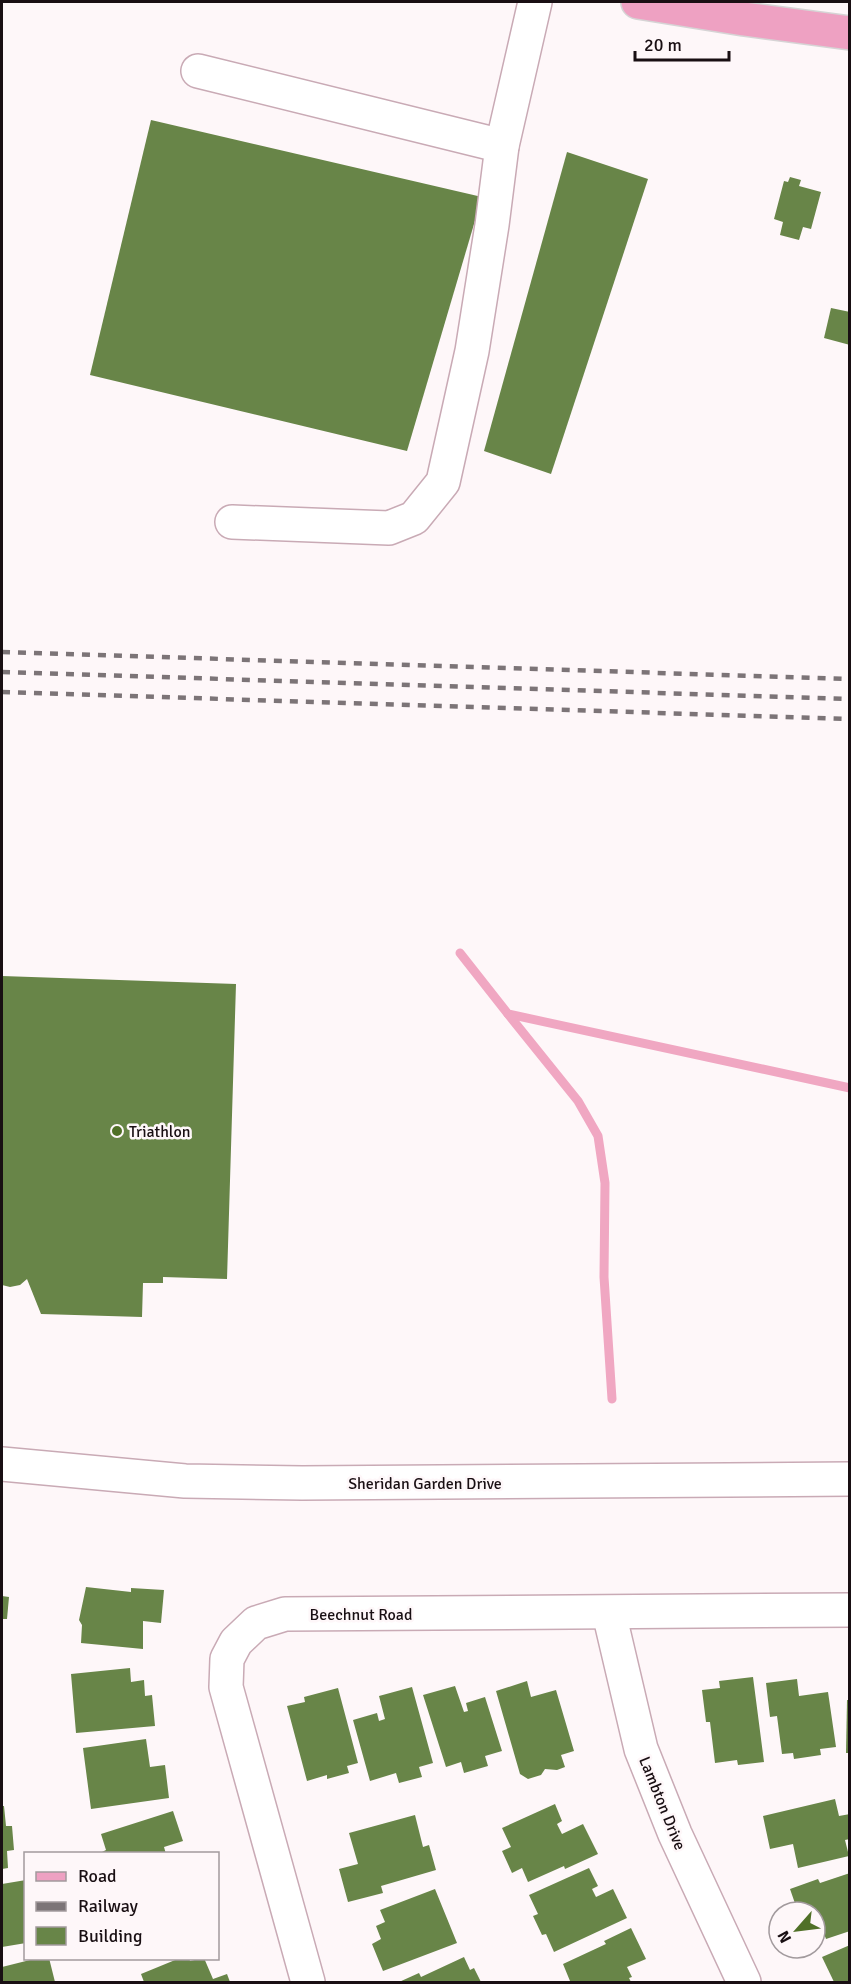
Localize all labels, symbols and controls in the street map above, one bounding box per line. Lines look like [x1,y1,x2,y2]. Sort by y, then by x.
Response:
scale bar [635,24,730,62]
text: 20 m [644,34,682,56]
place label: Triathlon [129,1122,190,1142]
marker: Triathlon [110,1124,124,1138]
street label: Sheridan Garden Drive [348,1474,502,1494]
street label: Beechnut Road [310,1605,412,1625]
street label: Lambton Drive [634,1754,690,1853]
legend [24,1852,219,1960]
text: Road [78,1865,117,1887]
text: Railway [78,1895,139,1917]
north arrow [767,1900,827,1960]
text: Building [78,1925,142,1947]
text: N [773,1927,796,1946]

